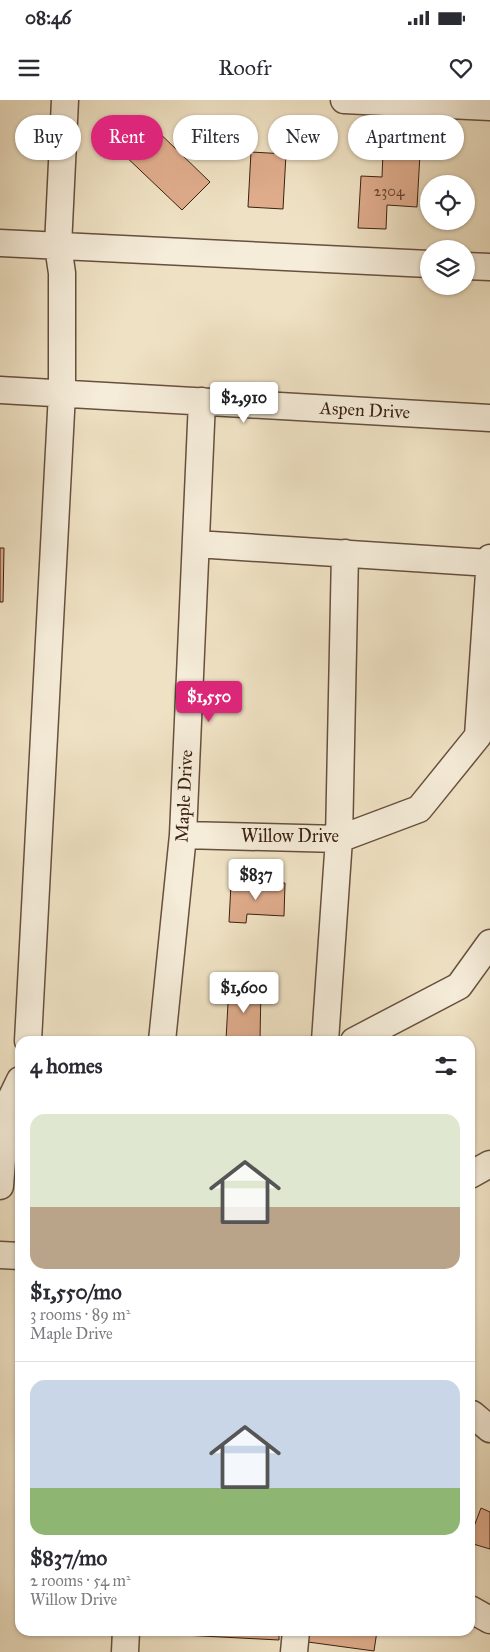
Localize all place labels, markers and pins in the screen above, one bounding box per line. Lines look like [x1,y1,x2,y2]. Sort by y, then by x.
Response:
pin: $2,910 [203,382,285,424]
pin: $1,550 [168,680,250,723]
pin: $837 [226,858,286,901]
pin: $1,600 [203,972,285,1014]

